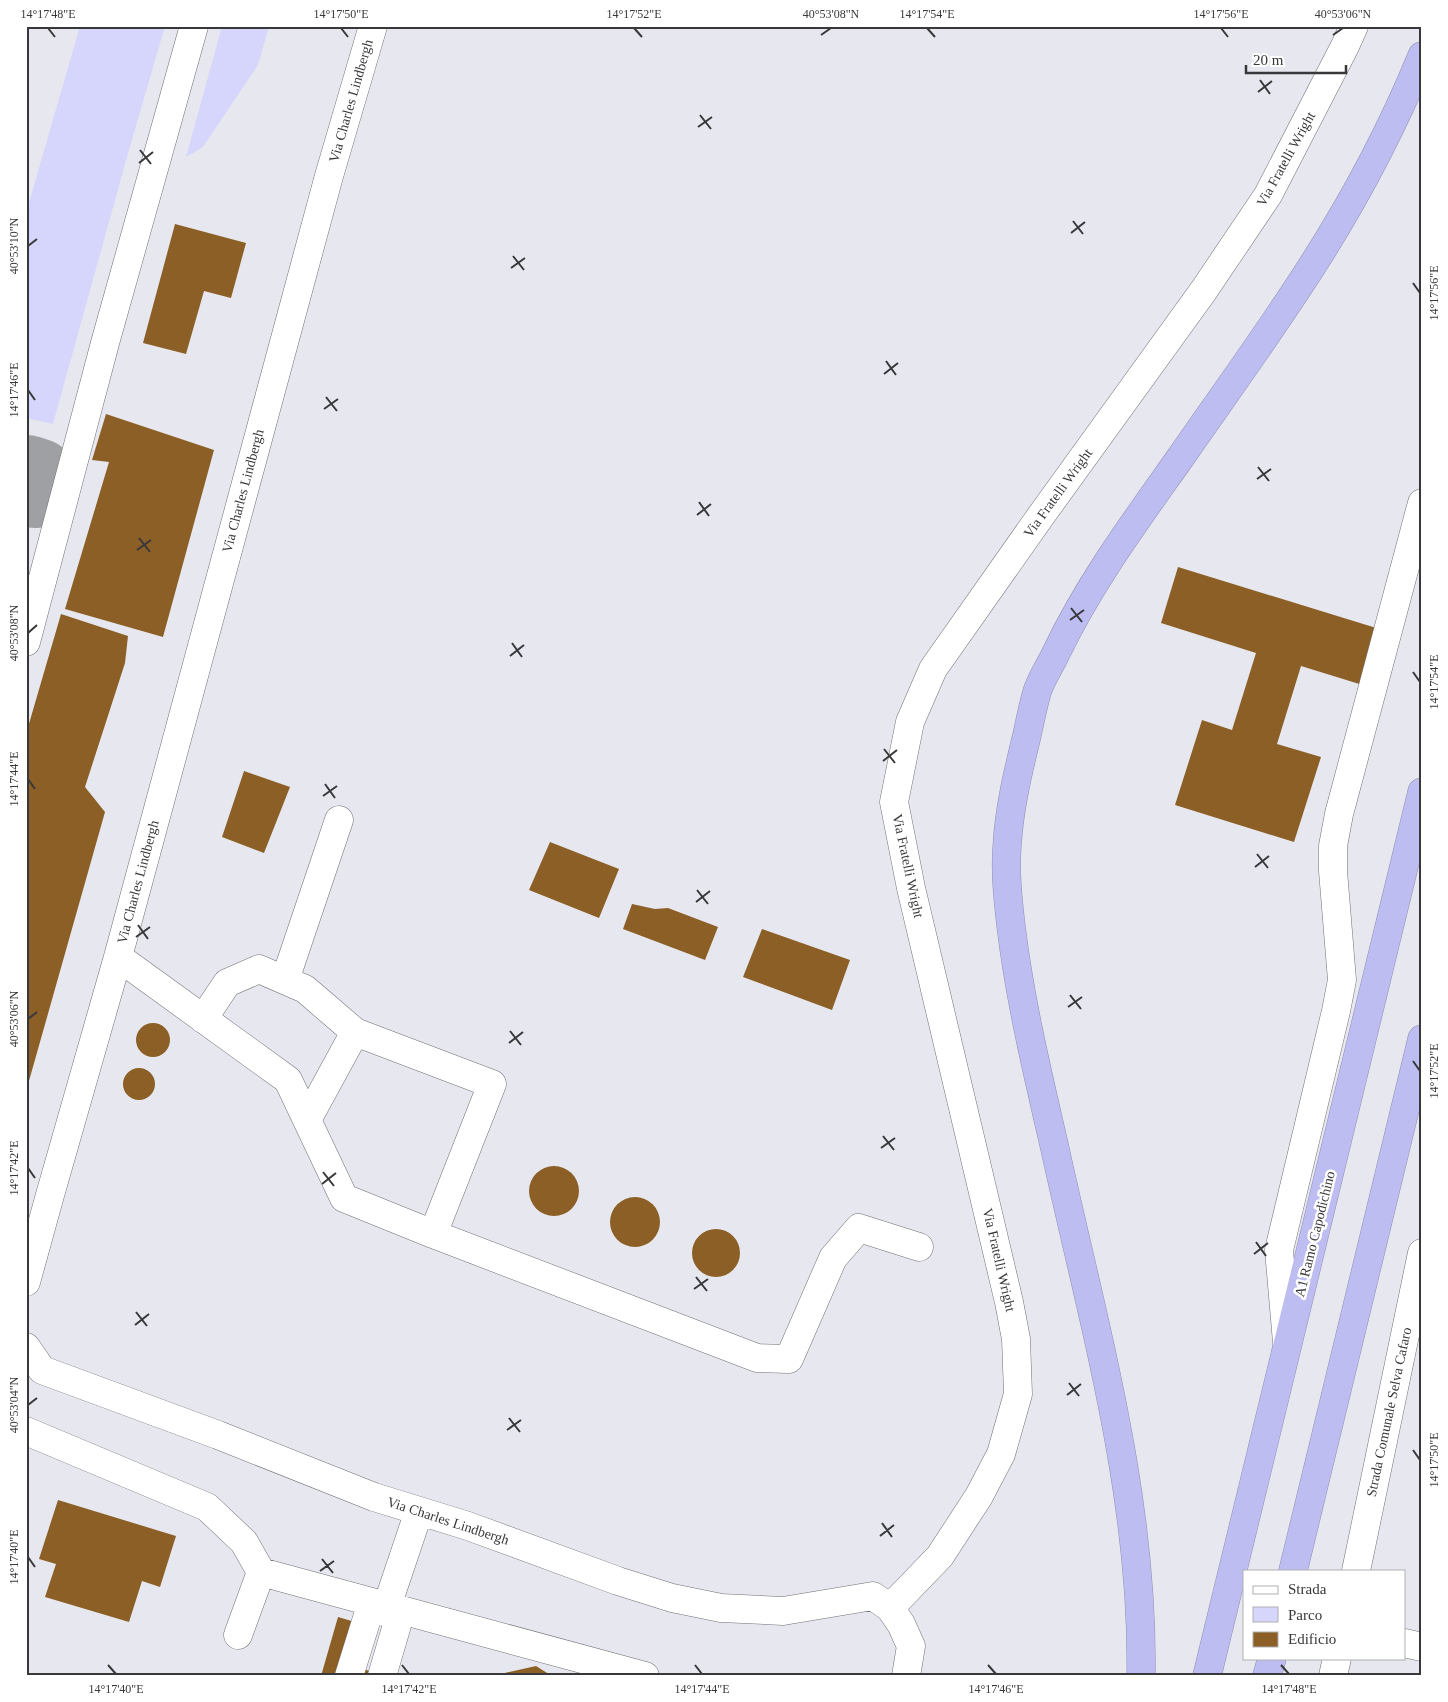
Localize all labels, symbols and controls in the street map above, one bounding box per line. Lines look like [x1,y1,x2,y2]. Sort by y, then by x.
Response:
text: 14°17'48"E [20,7,76,21]
text: 14°17'50"E [313,7,369,21]
text: 14°17'52"E [606,7,662,21]
text: 40°53'08"N [803,7,860,21]
text: 14°17'54"E [899,7,955,21]
text: 14°17'56"E [1193,7,1249,21]
text: 40°53'06"N [1315,7,1372,21]
street label: Via Charles Lindbergh [326,38,376,164]
scale bar [1246,42,1346,74]
text: 20 m [1253,52,1284,68]
street label: Via Fratelli Wright [1254,109,1318,209]
text: 40°53'10"N [7,217,21,274]
text: 14°17'56"E [1427,265,1441,321]
text: 14°17'46"E [7,362,21,418]
street label: Via Charles Lindbergh [219,428,267,554]
street label: Via Fratelli Wright [1021,446,1095,540]
text: 40°53'08"N [7,604,21,661]
text: 14°17'54"E [1427,654,1441,710]
text: 14°17'44"E [7,751,21,807]
street label: Via Fratelli Wright [890,813,926,919]
street label: Via Charles Lindbergh [114,819,162,945]
text: 40°53'06"N [7,990,21,1047]
text: 14°17'52"E [1427,1043,1441,1099]
text: 14°17'42"E [7,1140,21,1196]
street label: A1 Ramo Capodichino [1292,1170,1338,1298]
street label: Via Fratelli Wright [980,1207,1018,1313]
street label: Strada Comunale Selva Cafaro [1364,1326,1414,1498]
text: 40°53'04"N [7,1376,21,1433]
text: 14°17'50"E [1427,1432,1441,1488]
street label: Via Charles Lindbergh [385,1494,511,1548]
text: 14°17'40"E [7,1529,21,1585]
legend [1243,1570,1406,1660]
text: Strada [1288,1581,1327,1597]
text: Parco [1288,1607,1322,1623]
text: Edificio [1288,1631,1336,1647]
text: 14°17'40"E [88,1682,144,1696]
text: 14°17'42"E [381,1682,437,1696]
text: 14°17'44"E [674,1682,730,1696]
text: 14°17'46"E [968,1682,1024,1696]
text: 14°17'48"E [1261,1682,1317,1696]

